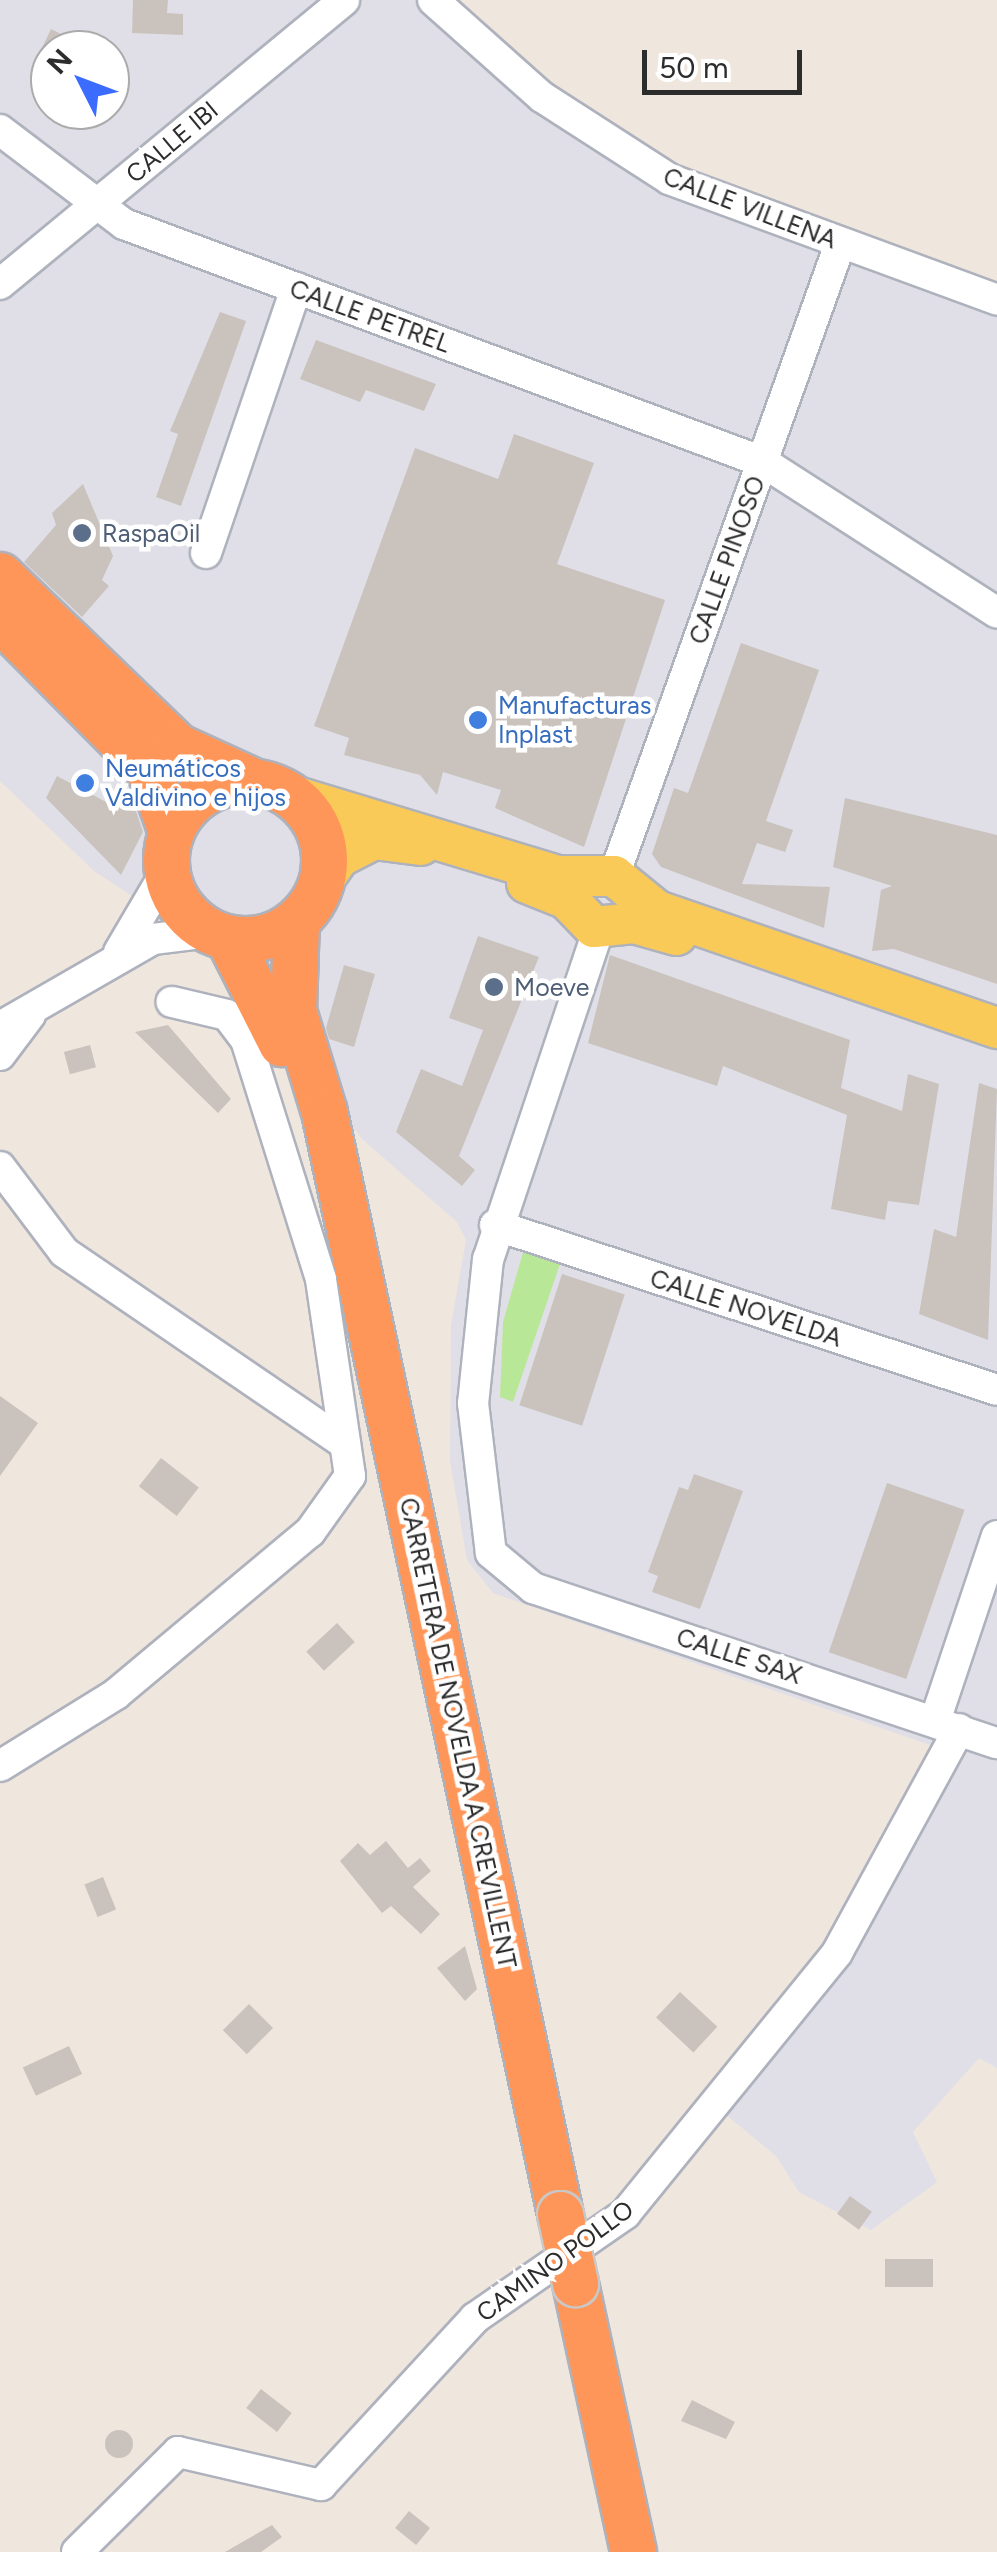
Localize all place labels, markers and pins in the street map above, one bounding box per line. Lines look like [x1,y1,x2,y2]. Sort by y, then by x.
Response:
place label: RaspaOil [102,518,200,548]
marker: RaspaOil [71,522,93,544]
place label: Manufacturas Inplast [498,691,651,750]
marker: Manufacturas Inplast [467,709,489,731]
place label: Neumáticos Valdivino e hijos [105,754,286,813]
marker: Neumáticos Valdivino e hijos [74,772,96,794]
place label: Moeve [514,972,589,1002]
marker: Moeve [483,976,505,998]

